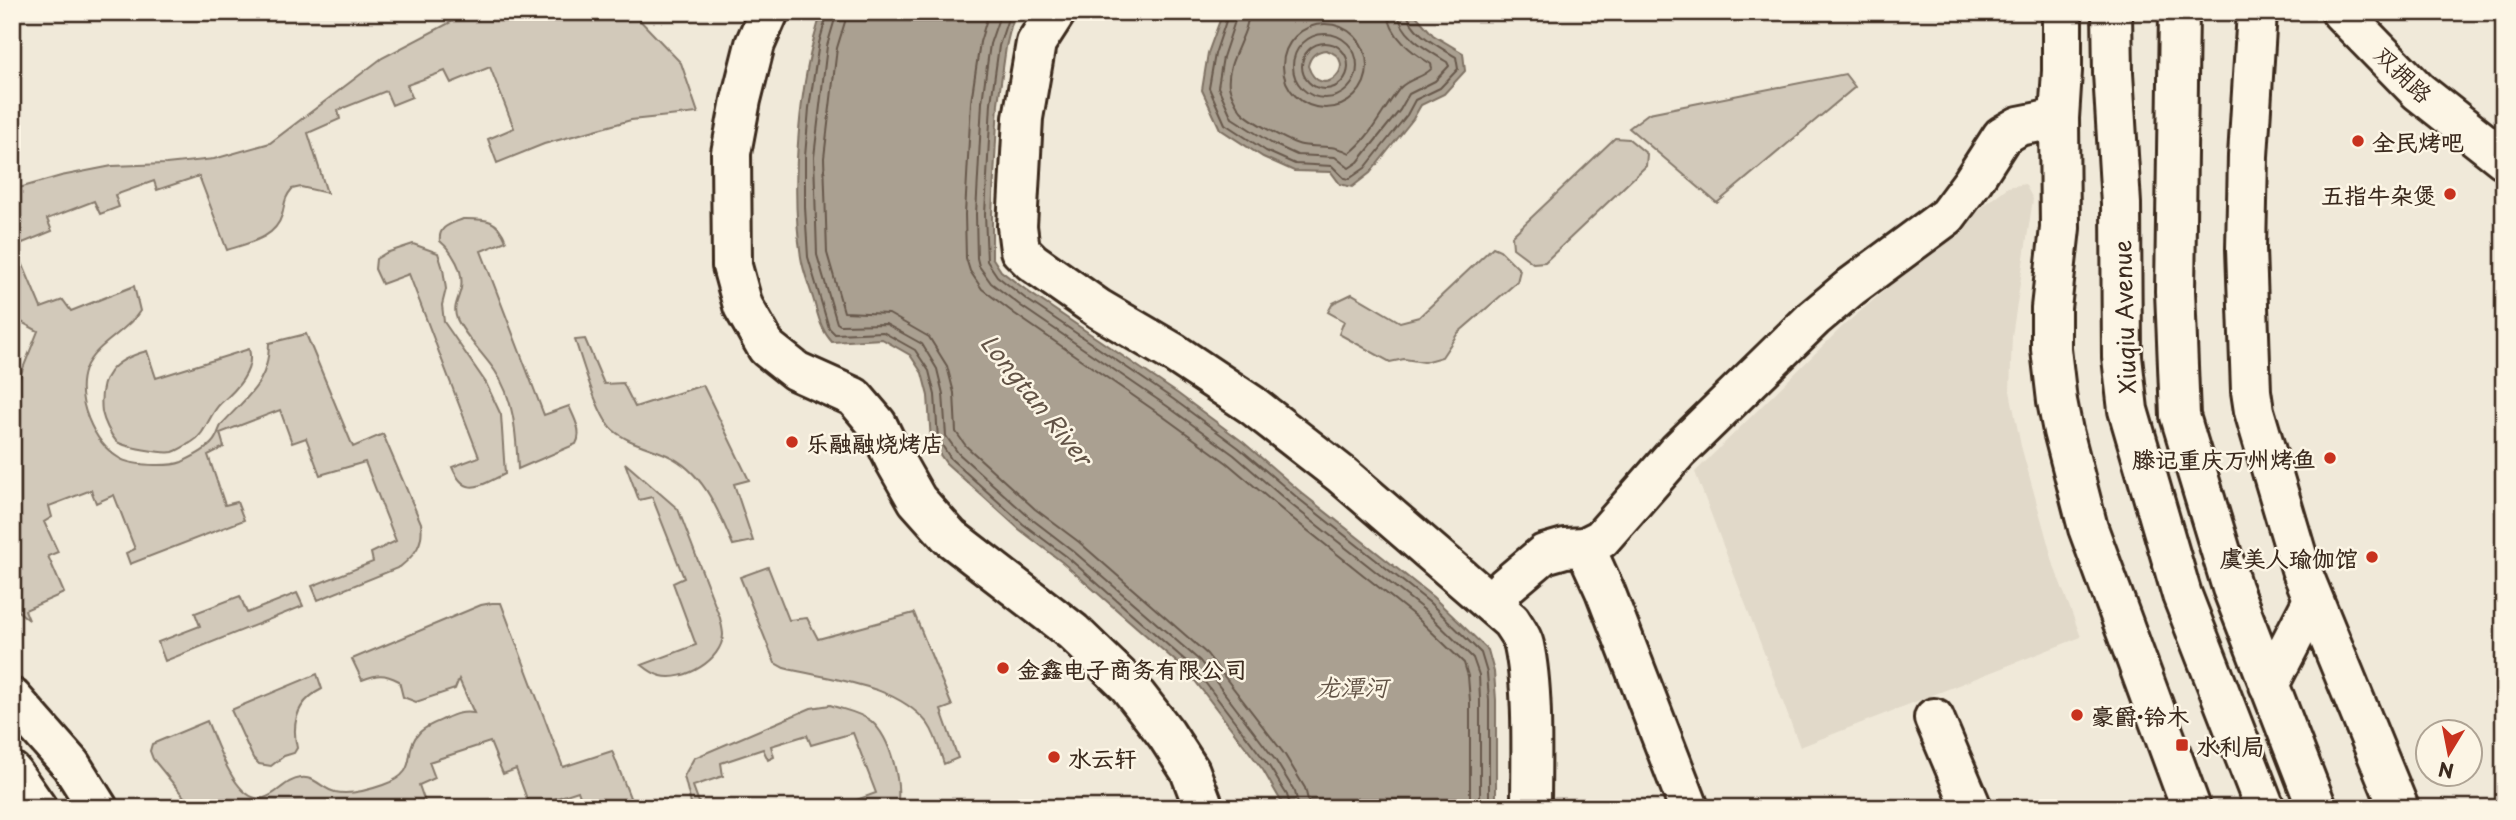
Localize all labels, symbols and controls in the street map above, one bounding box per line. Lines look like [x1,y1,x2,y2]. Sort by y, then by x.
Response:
street label: 双拥路 [2367,37,2441,111]
place label: 全民烤吧 [2372,124,2464,159]
marker: 全民烤吧 [2350,133,2366,149]
place label: 五指牛杂煲 [2321,177,2436,212]
marker: 五指牛杂煲 [2442,186,2458,202]
street label: Xiuqiu Avenue [2104,239,2144,395]
water label: Longtan River [973,326,1103,475]
place label: 乐融融烧烤店 [806,425,944,460]
marker: 乐融融烧烤店 [784,434,800,450]
place label: 滕记重庆万州烤鱼 [2132,441,2316,476]
marker: 滕记重庆万州烤鱼 [2322,450,2338,466]
place label: 虞美人瑜伽馆 [2220,540,2358,575]
marker: 虞美人瑜伽馆 [2364,549,2380,565]
place label: 金鑫电子商务有限公司 [1017,651,1247,686]
marker: 金鑫电子商务有限公司 [995,660,1011,676]
water label: 龙潭河 [1316,668,1392,704]
place label: 豪爵·铃木 [2091,698,2190,733]
marker: 豪爵·铃木 [2069,707,2085,723]
north arrow [2414,718,2484,788]
place label: 水利局 [2196,728,2265,763]
marker: 水利局 [2174,737,2190,753]
place label: 水云轩 [1068,740,1137,775]
marker: 水云轩 [1046,749,1062,765]
text: N [2436,756,2456,786]

